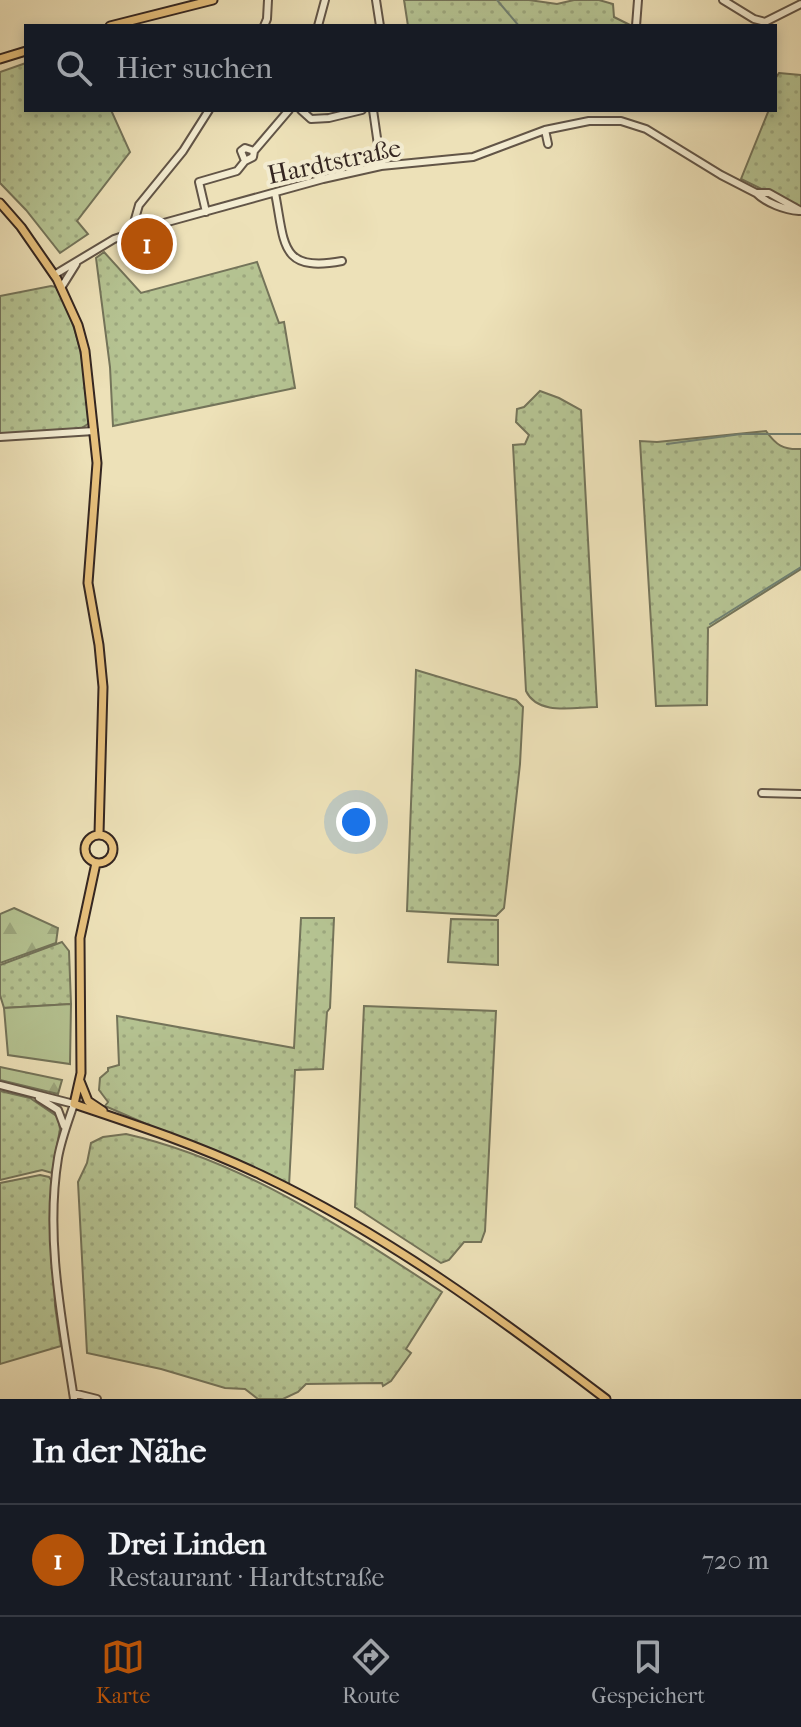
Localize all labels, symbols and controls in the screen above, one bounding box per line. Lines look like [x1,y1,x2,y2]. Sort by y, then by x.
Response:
search box [24,24,777,112]
icon: search [52,46,96,90]
text: Hier suchen [116,51,272,86]
street label: Hardtstraße [264,132,404,191]
pin: 1 [121,214,173,274]
your location [336,802,376,842]
text: In der Nähe [32,1431,206,1471]
text: Drei Linden [108,1527,266,1562]
text: 1 [53,1545,63,1576]
text: 720 m [702,1545,769,1576]
text: Restaurant · Hardtstraße [108,1562,384,1593]
tab: Karte [96,1635,150,1709]
tab: Route [342,1635,400,1709]
tab: Gespeichert [591,1635,705,1709]

